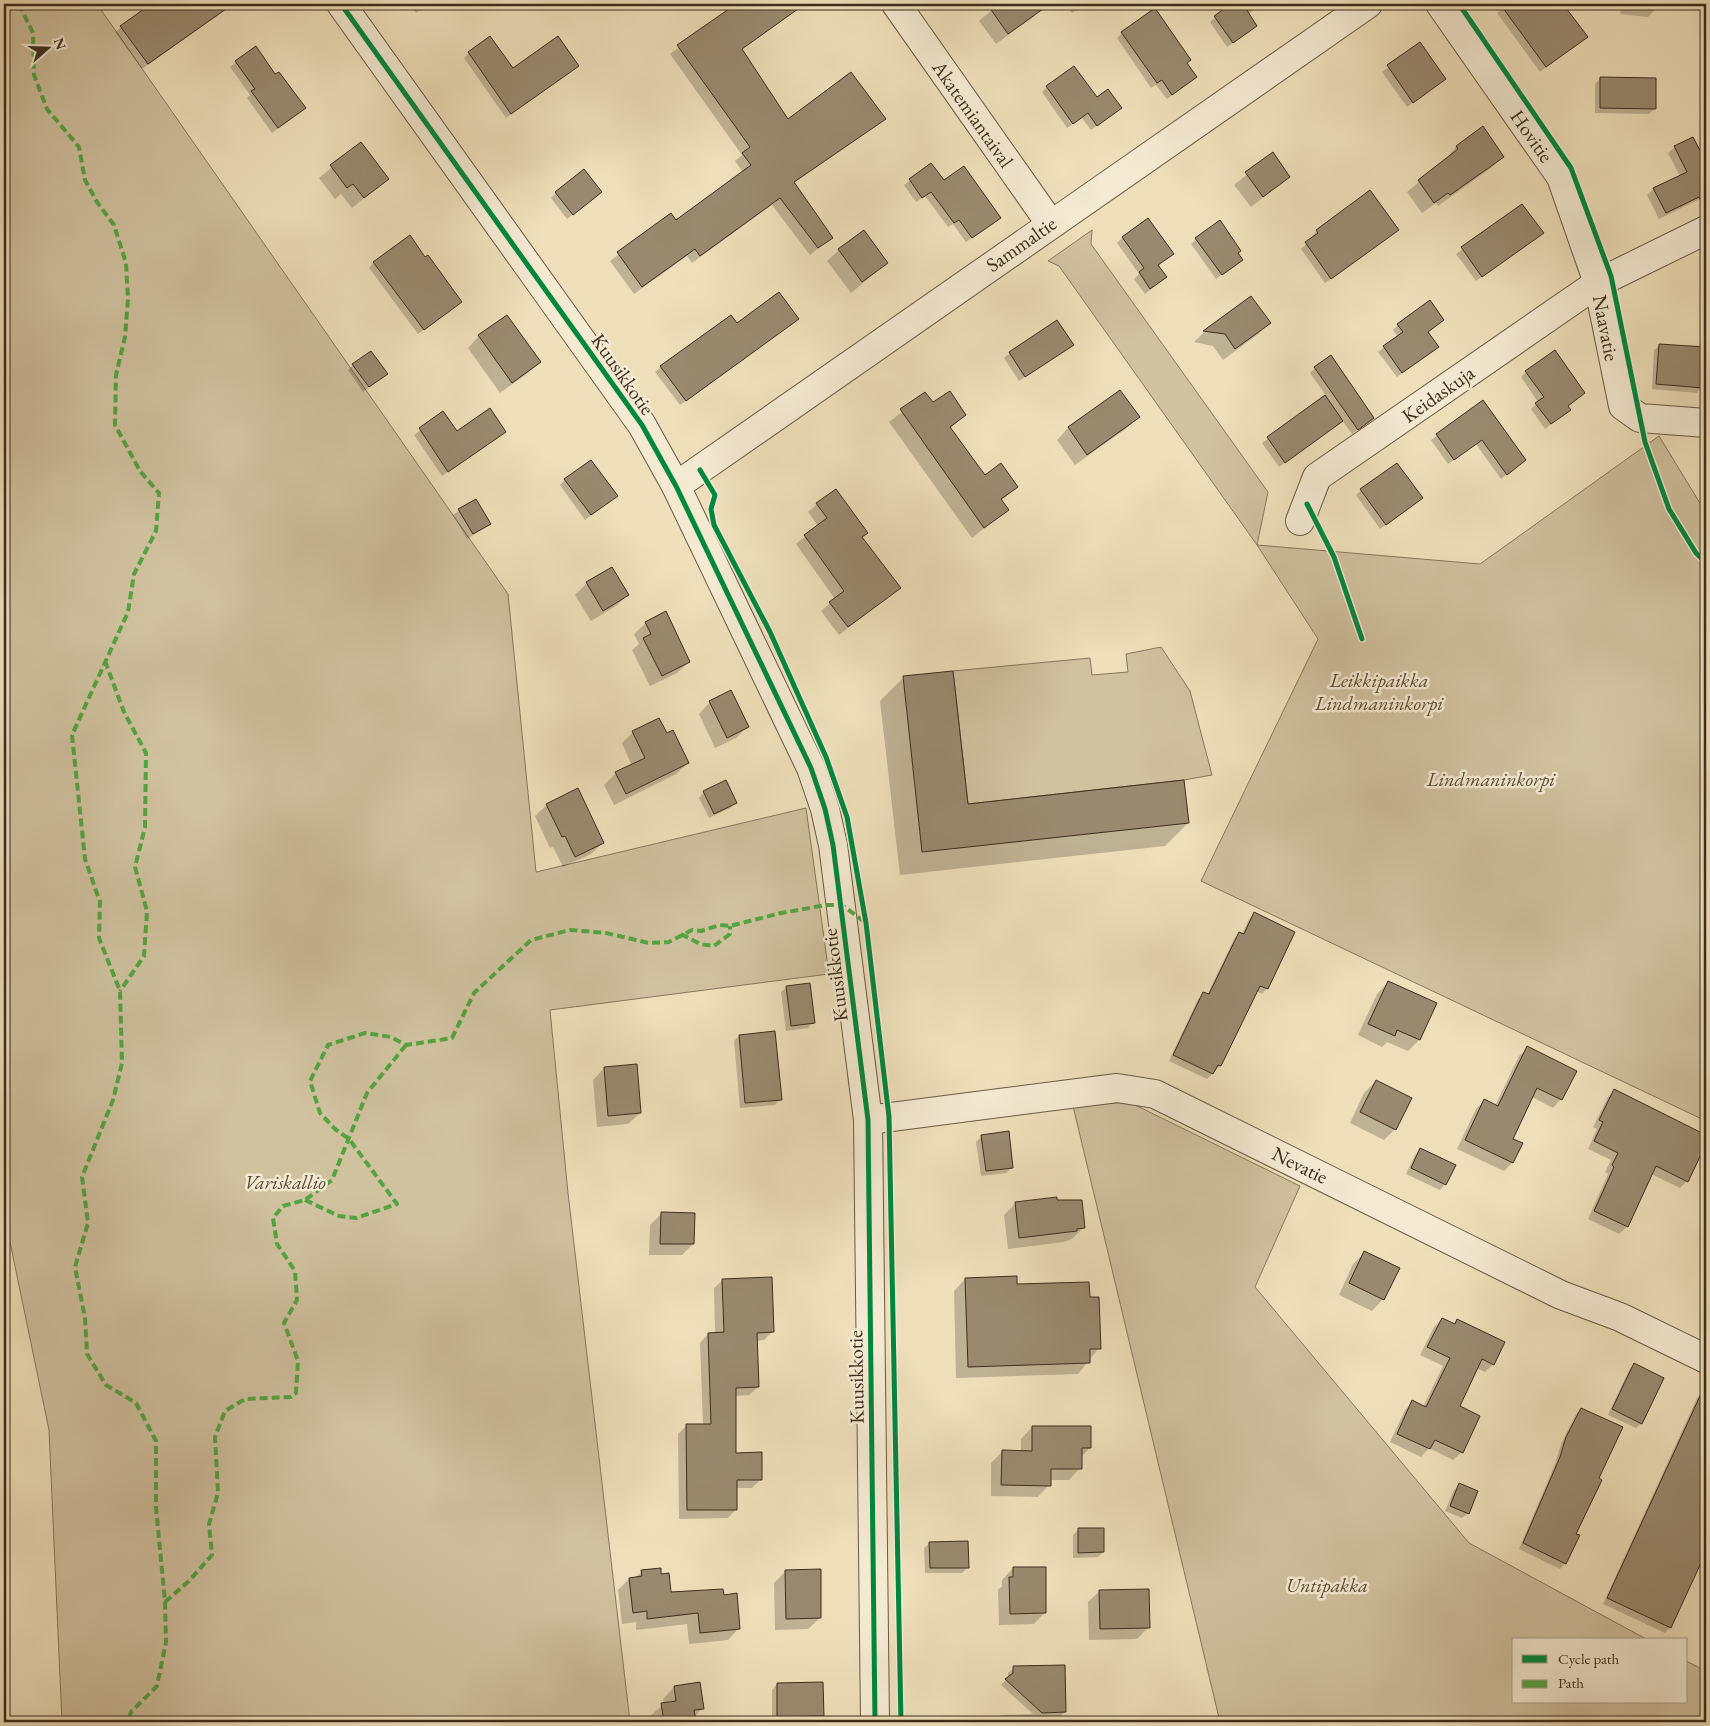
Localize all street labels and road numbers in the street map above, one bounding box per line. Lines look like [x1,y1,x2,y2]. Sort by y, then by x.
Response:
street label: Akatemiantaival [926,55,1020,173]
street label: Hovitie [1505,105,1560,168]
street label: Sammaltie [981,210,1061,278]
street label: Naavatie [1587,293,1625,363]
street label: Kuusikkotie [585,328,661,420]
street label: Keidaskuja [1396,359,1480,429]
street label: Kuusikkotie [816,927,854,1023]
street label: Nevatie [1268,1140,1332,1190]
street label: Kuusikkotie [842,1330,870,1424]

